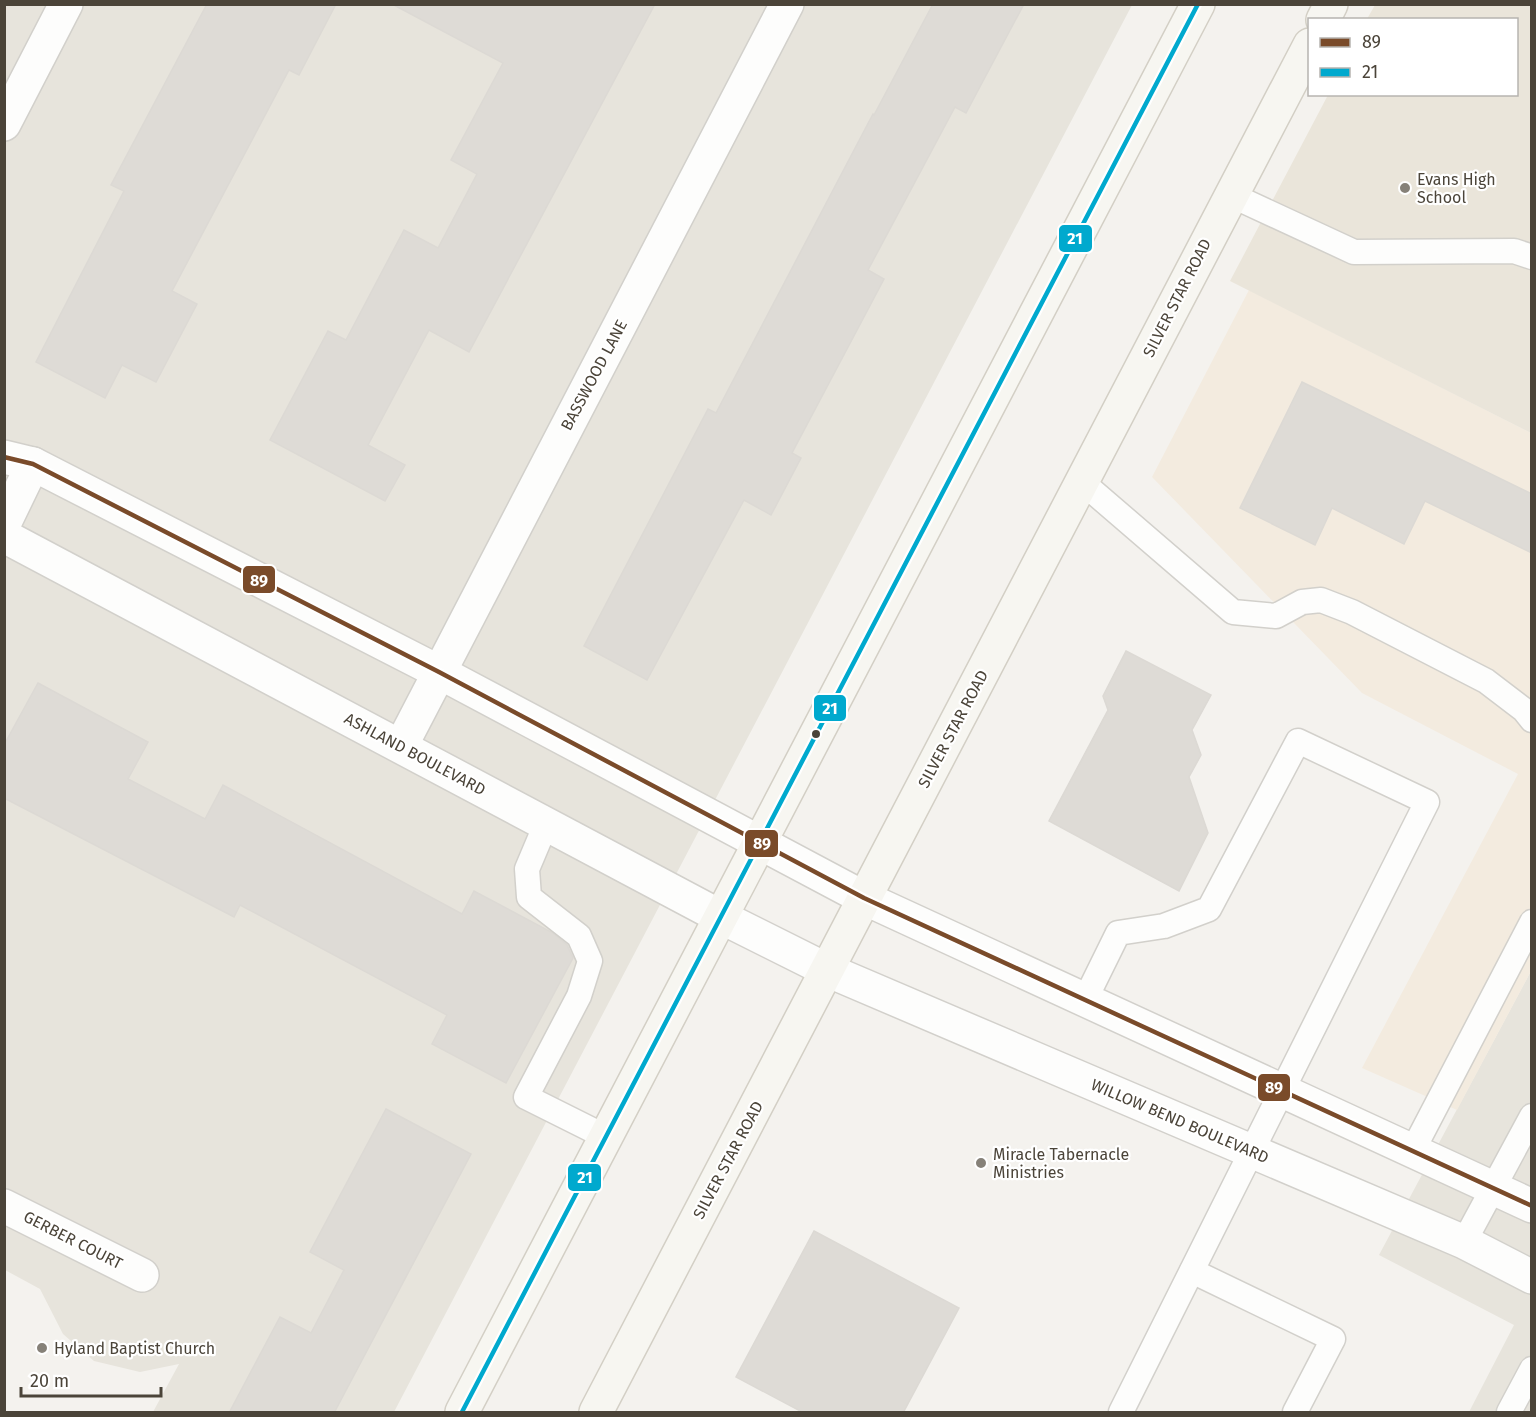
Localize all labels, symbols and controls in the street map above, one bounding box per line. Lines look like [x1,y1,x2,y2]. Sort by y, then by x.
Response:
legend [1308,18,1518,96]
text: 89 [1362,31,1381,53]
text: 21 [1362,61,1378,83]
place label: Evans High School [1417,170,1496,207]
marker: Evans High School [1398,181,1412,195]
line badge: 21 [1058,224,1093,253]
text: 21 [1067,229,1083,248]
street label: SILVER STAR ROAD [1139,236,1215,360]
street label: BASSWOOD LANE [557,316,631,434]
line badge: 89 [242,565,276,594]
text: 89 [250,571,268,590]
street label: SILVER STAR ROAD [914,667,992,791]
line badge: 21 [813,694,847,722]
text: 21 [822,699,838,718]
street label: ASHLAND BOULEVARD [341,709,489,799]
unlabelled marker [810,728,822,740]
line badge: 89 [744,829,779,858]
text: 89 [753,834,771,853]
line badge: 89 [1257,1073,1291,1102]
street label: WILLOW BEND BOULEVARD [1088,1075,1272,1167]
text: 89 [1265,1078,1283,1097]
street label: SILVER STAR ROAD [689,1098,767,1222]
place label: Miracle Tabernacle Ministries [993,1145,1129,1182]
marker: Miracle Tabernacle Ministries [974,1156,988,1170]
line badge: 21 [567,1163,602,1192]
text: 21 [577,1168,593,1187]
street label: GERBER COURT [20,1207,126,1273]
place label: Hyland Baptist Church [54,1339,215,1358]
marker: Hyland Baptist Church [35,1341,49,1355]
scale bar [21,1360,160,1398]
text: 20 m [30,1370,69,1392]

